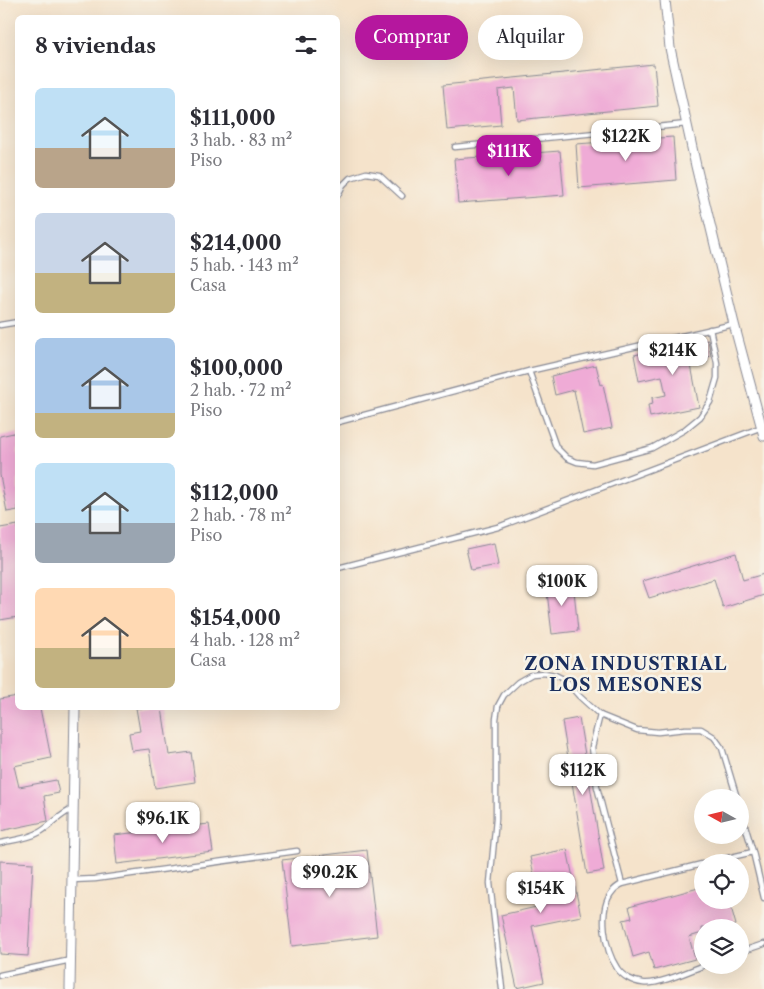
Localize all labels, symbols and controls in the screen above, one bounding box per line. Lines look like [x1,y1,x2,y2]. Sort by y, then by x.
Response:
chip: Comprar [355,15,468,60]
chip: Alquilar [478,15,583,60]
icon: filters [292,31,320,59]
text: 8 viviendas [35,33,156,58]
text: $111,000 [190,105,276,130]
icon: home [75,108,135,168]
pin: $122K [591,120,661,162]
text: $122K [602,126,650,146]
text: 3 hab. · 83 m² [190,130,292,150]
pin: $111K [474,134,544,177]
text: $111K [487,141,531,161]
text: Piso [190,150,222,170]
text: $214,000 [190,230,282,255]
icon: home [75,233,135,293]
text: 5 hab. · 143 m² [190,255,299,275]
text: Casa [190,275,226,295]
pin: $214K [638,334,708,376]
text: $214K [649,340,697,360]
text: $100,000 [190,355,283,380]
icon: home [75,358,135,418]
text: 2 hab. · 72 m² [190,380,292,400]
text: Piso [190,400,222,420]
text: $112,000 [190,480,279,505]
icon: home [75,483,135,543]
text: 2 hab. · 78 m² [190,505,292,525]
text: Piso [190,525,222,545]
pin: $100K [527,564,597,607]
text: $100K [537,571,587,591]
text: $154,000 [190,605,281,630]
icon: home [75,608,135,668]
text: 4 hab. · 128 m² [190,630,300,650]
text: Casa [190,650,226,670]
district label: ZONA INDUSTRIAL LOS MESONES [525,653,727,696]
pin: $112K [548,754,618,796]
text: $112K [560,760,606,780]
north arrow [694,789,749,844]
map controls [694,789,749,974]
pin: $96.1K [122,802,204,844]
text: $96.1K [137,808,189,828]
button: locate [694,854,749,909]
pin: $90.2K [289,856,371,898]
text: $90.2K [302,862,358,882]
pin: $154K [506,872,576,914]
text: $154K [517,878,565,898]
button: layers [694,919,749,974]

